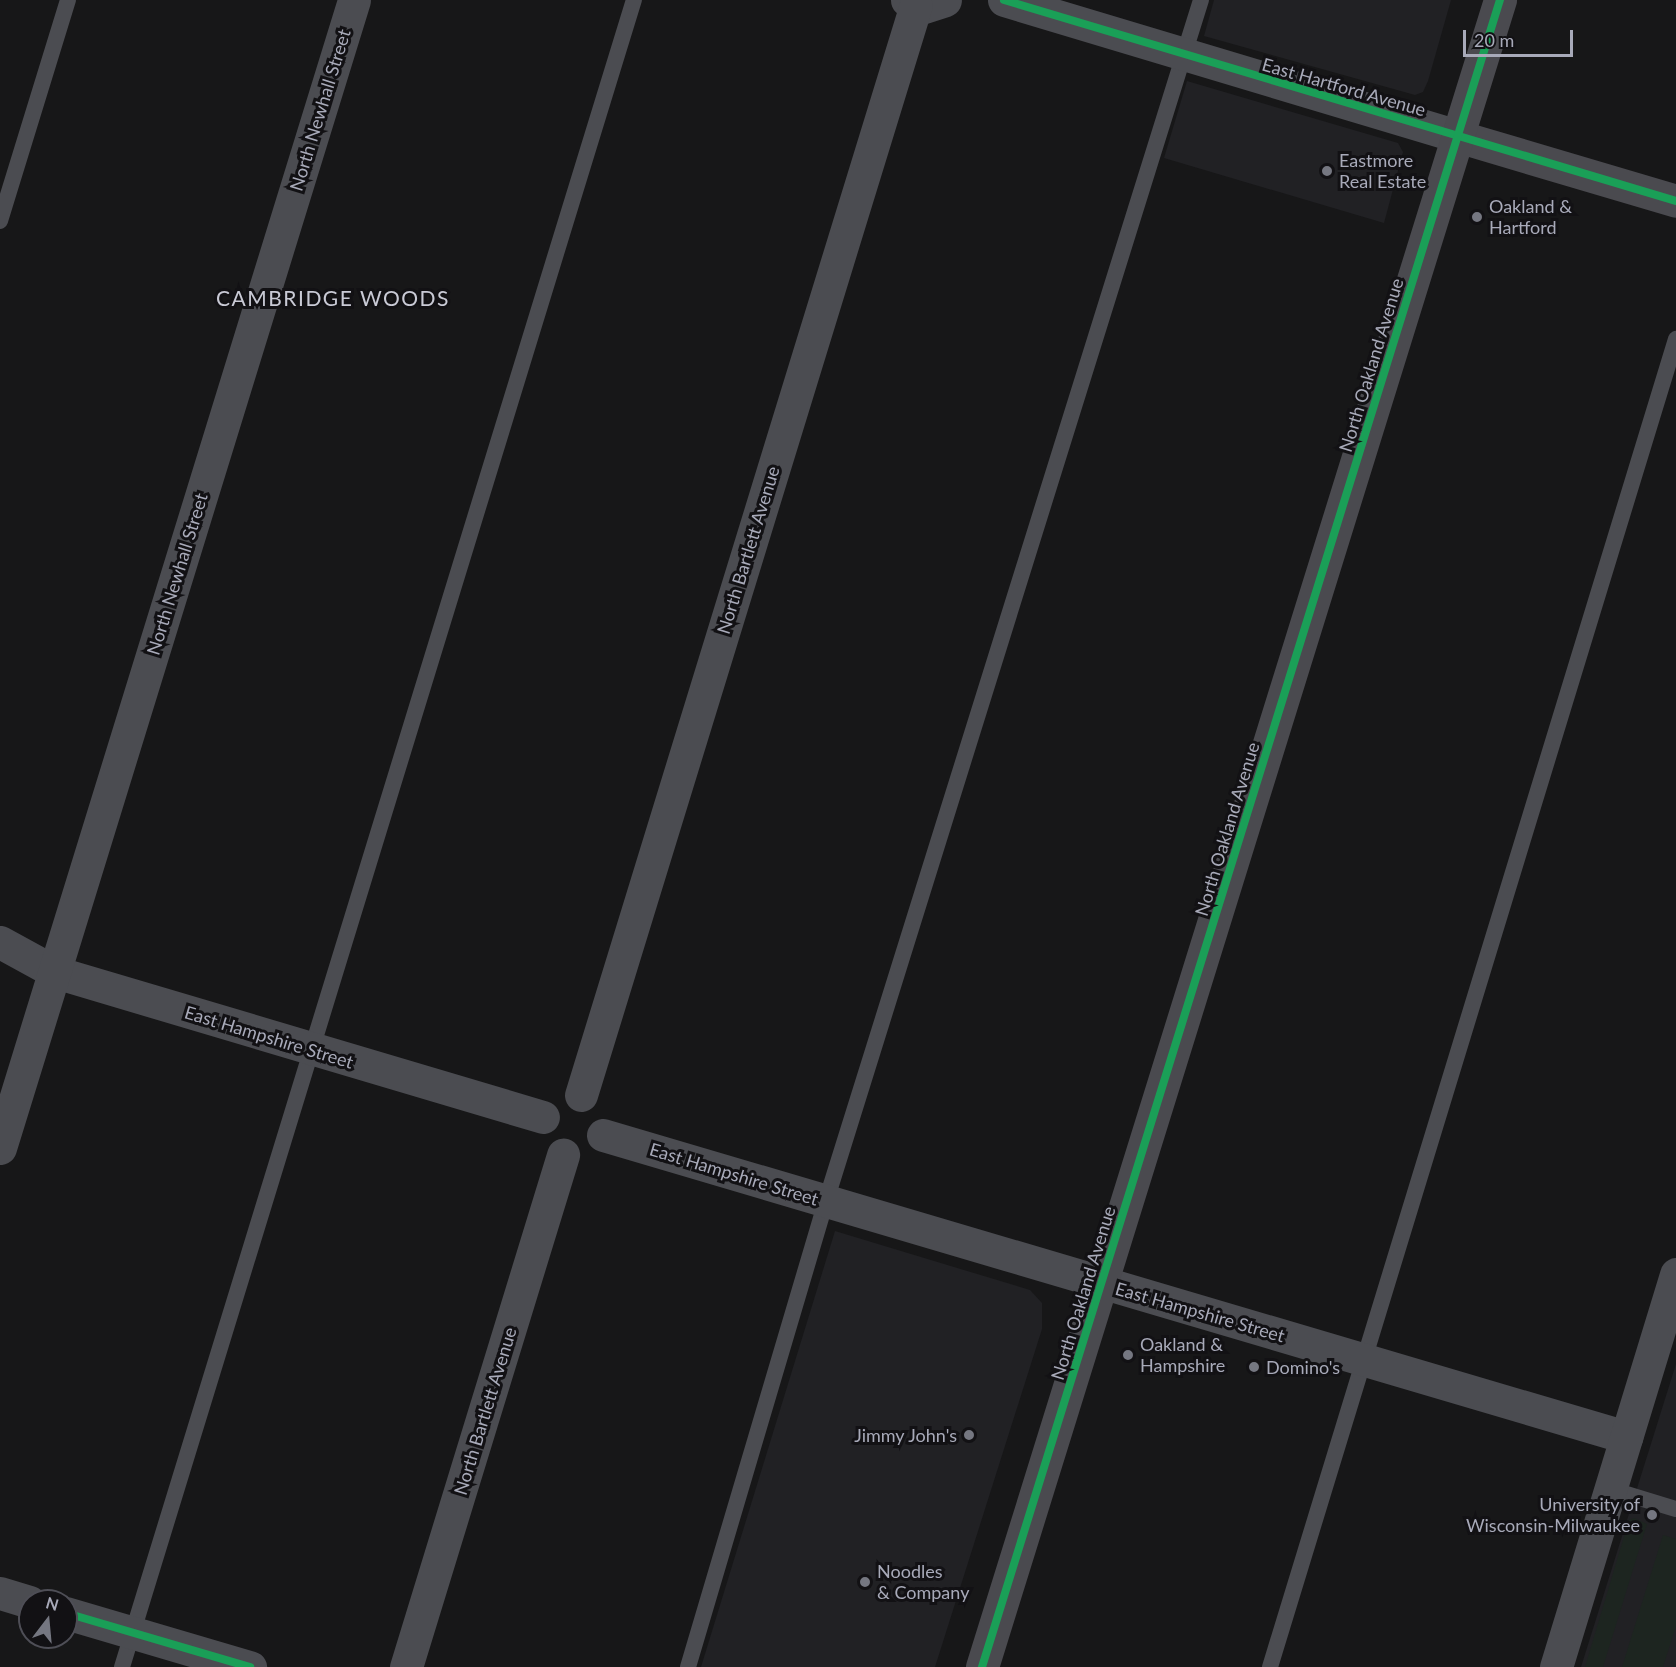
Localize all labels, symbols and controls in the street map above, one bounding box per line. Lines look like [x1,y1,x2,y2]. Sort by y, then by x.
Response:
scale bar [1466,18,1576,56]
street label: North Newhall Street [285,27,355,193]
text: 20 m [1474,29,1514,51]
street label: East Hartford Avenue [1259,53,1429,121]
place label: Eastmore Real Estate [1339,150,1426,192]
marker: Eastmore Real Estate [1320,164,1334,178]
place label: Oakland & Hartford [1489,196,1572,238]
marker: Oakland & Hartford [1470,210,1484,224]
street label: North Oakland Avenue [1334,275,1408,455]
district label: CAMBRIDGE WOODS [216,285,450,311]
street label: North Bartlett Avenue [712,463,784,637]
street label: North Newhall Street [142,491,212,657]
street label: North Oakland Avenue [1190,739,1264,919]
street label: East Hampshire Street [182,1001,356,1073]
street label: East Hampshire Street [647,1138,821,1210]
street label: North Oakland Avenue [1046,1203,1120,1383]
street label: East Hampshire Street [1113,1277,1287,1347]
street label: North Bartlett Avenue [449,1324,521,1498]
place label: Oakland & Hampshire [1140,1334,1225,1376]
marker: Oakland & Hampshire [1121,1348,1135,1362]
place label: Domino's [1266,1356,1340,1378]
marker: Domino's [1247,1360,1261,1374]
place label: Jimmy John's [853,1424,957,1446]
marker: Jimmy John's [962,1428,976,1442]
place label: University of Wisconsin-Milwaukee [1466,1494,1640,1537]
marker: University of Wisconsin-Milwaukee [1645,1508,1659,1522]
place label: Noodles & Company [877,1561,969,1604]
marker: Noodles & Company [858,1575,872,1589]
north arrow [18,1589,78,1649]
text: N [44,1592,61,1614]

